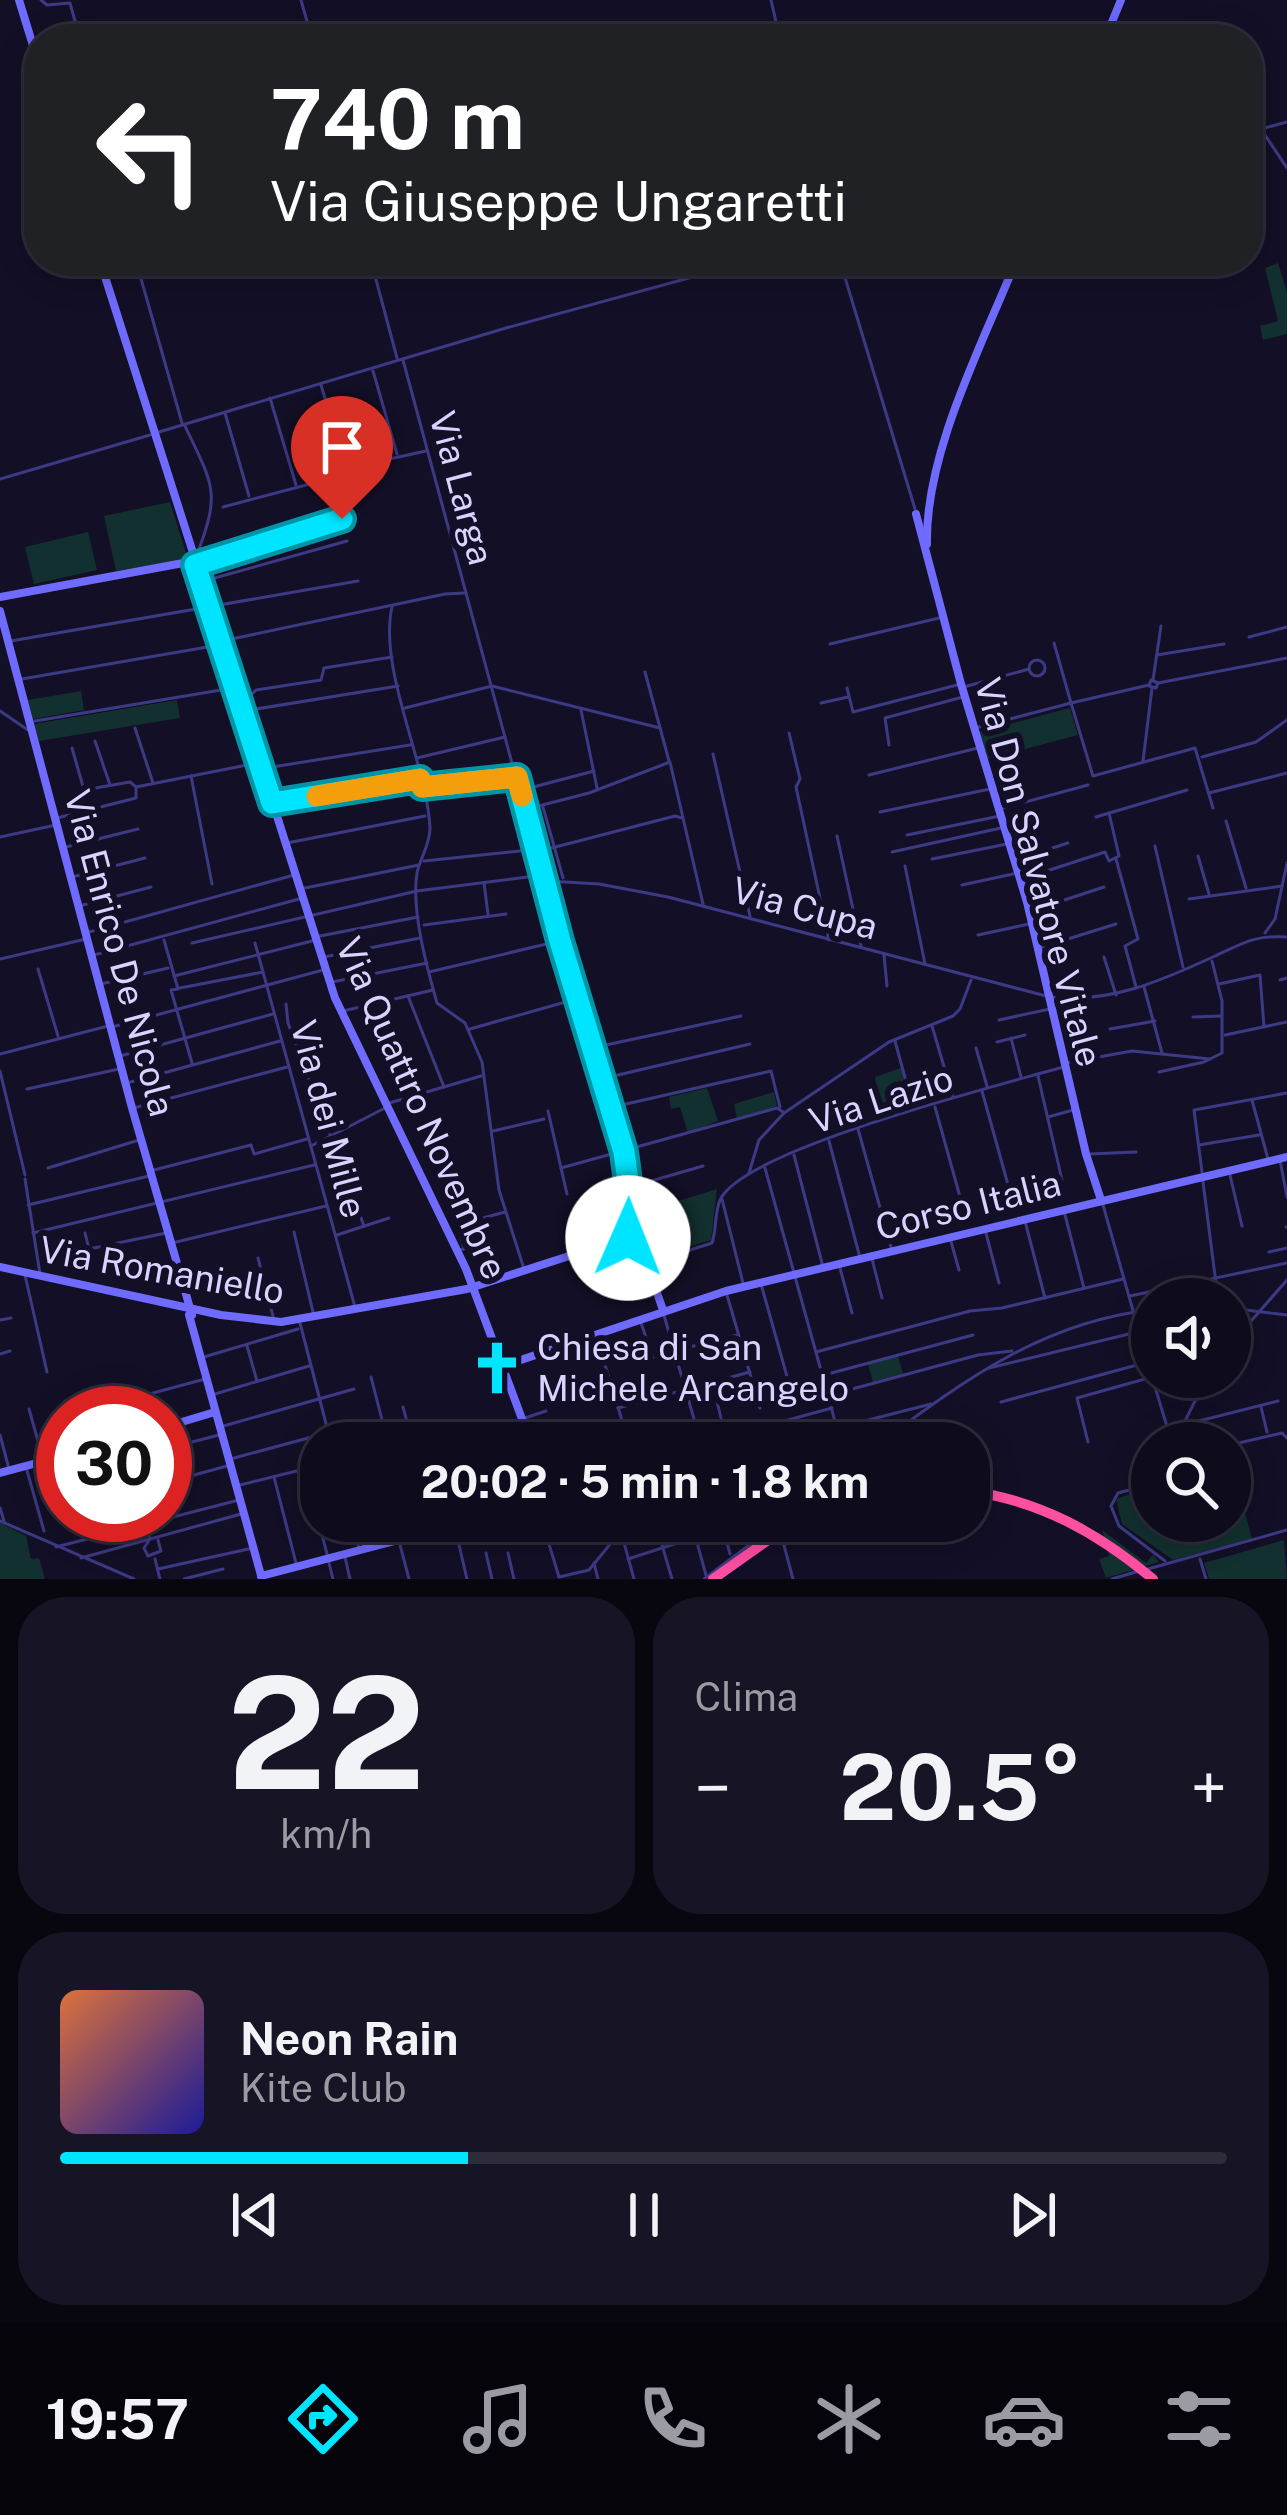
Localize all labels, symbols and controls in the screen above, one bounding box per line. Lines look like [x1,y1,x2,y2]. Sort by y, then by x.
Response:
text: 740 m [270,69,525,168]
icon: left [72,72,228,228]
text: Via Giuseppe Ungaretti [270,170,847,233]
pin [291,396,393,519]
street label: Via Larga [421,407,503,569]
icon: arrive [309,414,375,480]
street label: Via Don Salvatore Vitale [967,673,1111,1071]
street label: Via Enrico De Nicola [56,785,184,1121]
street label: Via Cupa [728,868,882,948]
street label: Via Quattro Novembre [328,931,516,1285]
street label: Via dei Mille [282,1016,376,1222]
street label: Via Lazio [804,1056,958,1142]
street label: Corso Italia [871,1162,1065,1248]
position arrow [565,1175,691,1301]
street label: Via Romaniello [36,1228,288,1312]
map controls [1131,1278,1251,1542]
button: sound [1131,1278,1251,1398]
place label: Chiesa di San Michele Arcangelo [537,1326,849,1409]
church icon: Chiesa di San Michele Arcangelo [468,1339,526,1397]
speed limit sign: 30 [36,1386,192,1542]
button: search [1131,1422,1251,1542]
text: 20:02 · 5 min · 1.8 km [421,1455,869,1508]
text: 22 [227,1641,425,1824]
text: Clima [695,1674,798,1720]
text: 20.5° [839,1734,1082,1840]
text: − [695,1749,731,1827]
text: + [1190,1749,1227,1827]
text: km/h [280,1811,372,1857]
text: Neon Rain [240,2012,458,2065]
text: Kite Club [240,2065,406,2111]
icon: previous [222,2182,288,2248]
icon: pause [611,2182,677,2248]
icon: next [1000,2182,1066,2248]
icon: directions [281,2377,365,2461]
icon: music [456,2377,540,2461]
icon: phone [631,2377,715,2461]
icon: climate [807,2377,891,2461]
icon: car [982,2377,1066,2461]
icon: filters [1157,2377,1241,2461]
text: 19:57 [46,2388,189,2451]

